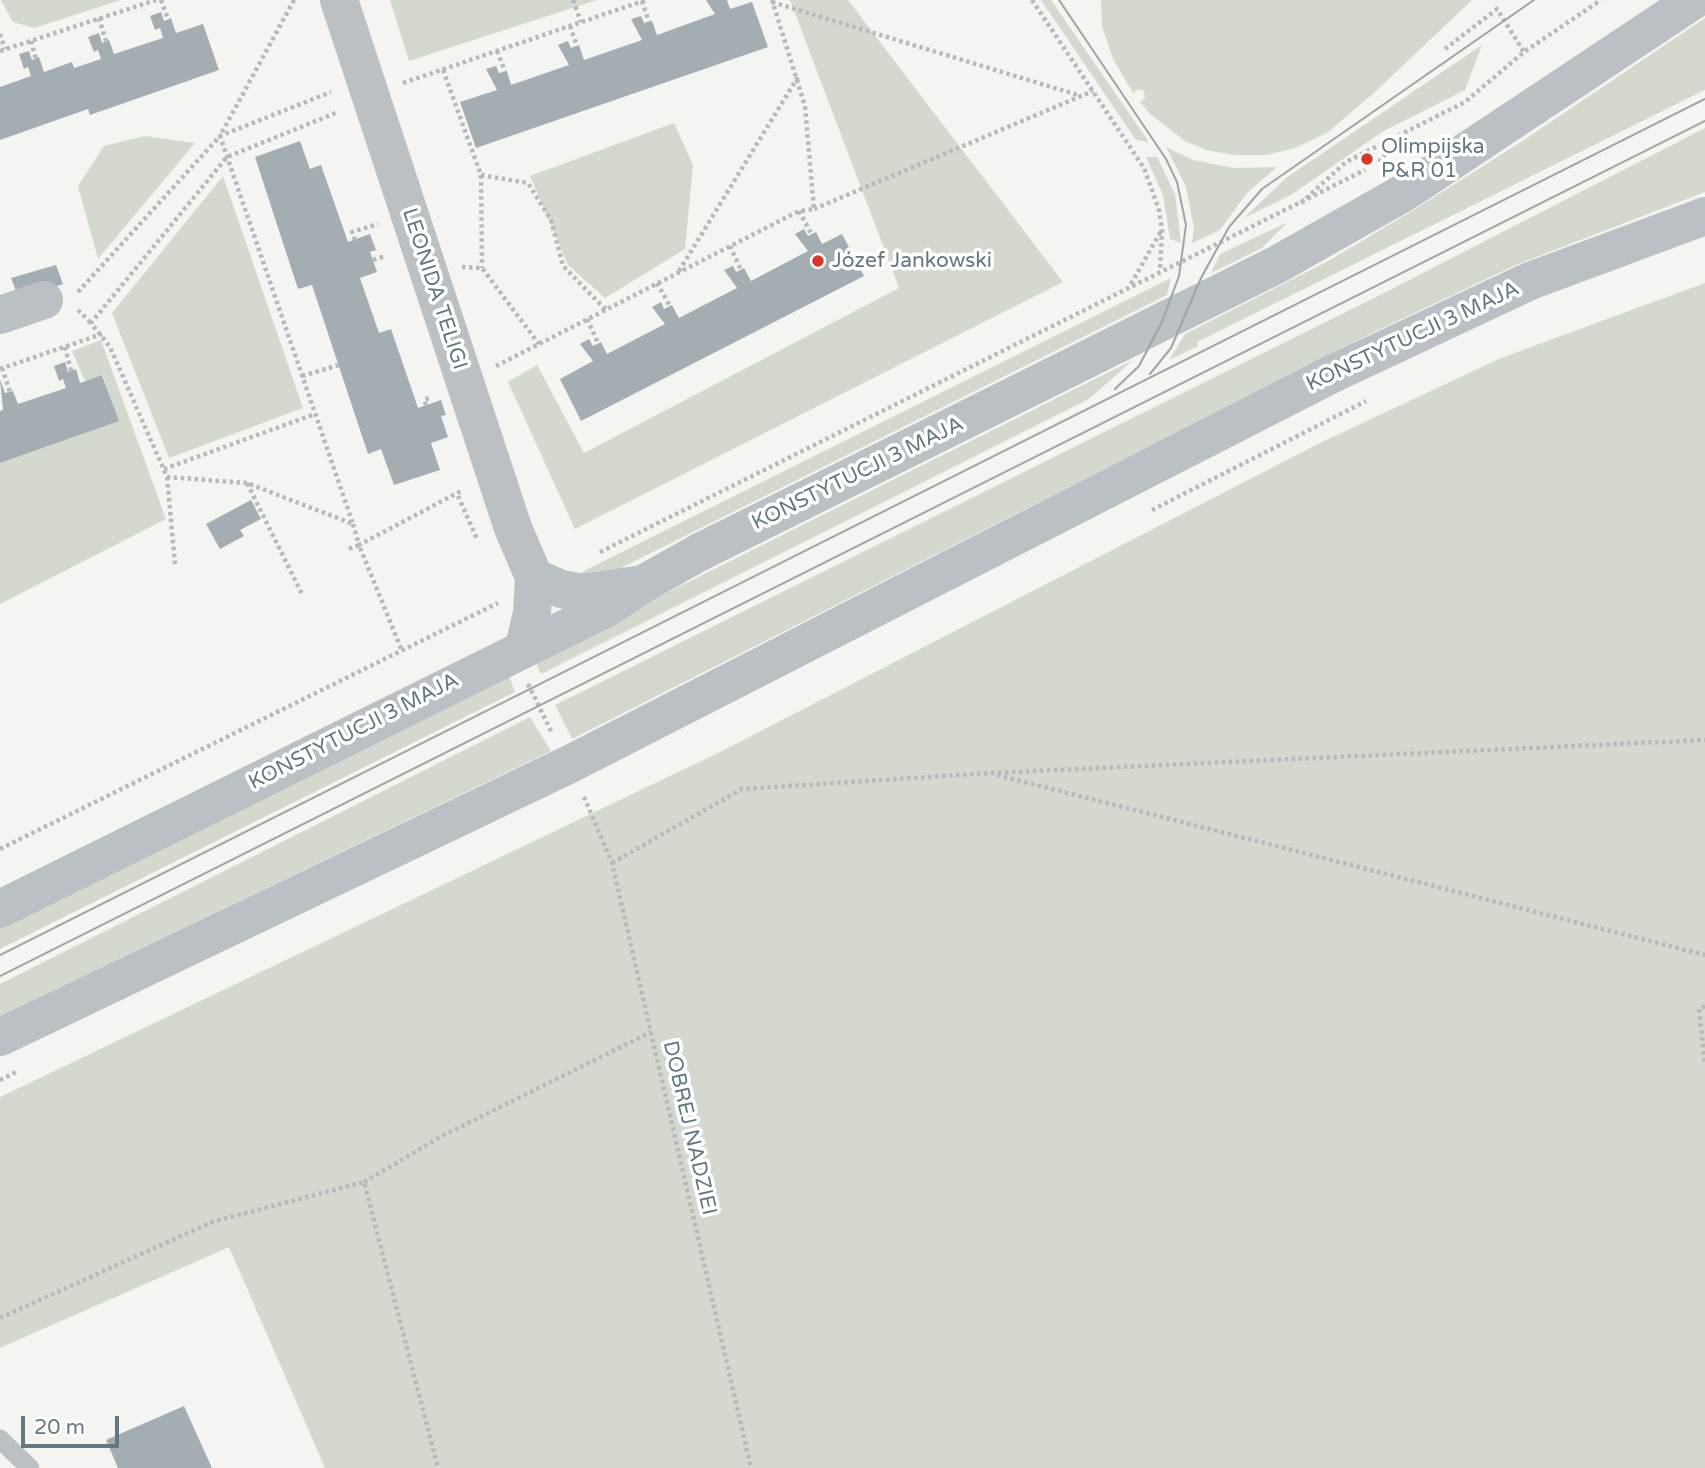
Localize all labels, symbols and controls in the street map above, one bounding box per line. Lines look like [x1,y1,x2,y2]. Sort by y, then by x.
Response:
place label: Olimpijska P&R 01 [1381,134,1485,184]
marker: Olimpijska P&R 01 [1359,151,1375,167]
street label: LEONIDA TELIGI [396,205,472,373]
place label: Józef Jankowski [832,248,992,274]
marker: Józef Jankowski [810,253,826,269]
street label: KONSTYTUCJI 3 MAJA [1303,277,1523,397]
street label: KONSTYTUCJI 3 MAJA [748,412,968,536]
street label: KONSTYTUCJI 3 MAJA [245,668,463,796]
street label: DOBREJ NADZIEI [657,1038,721,1218]
scale bar [24,1402,122,1446]
text: 20 m [34,1415,85,1440]

